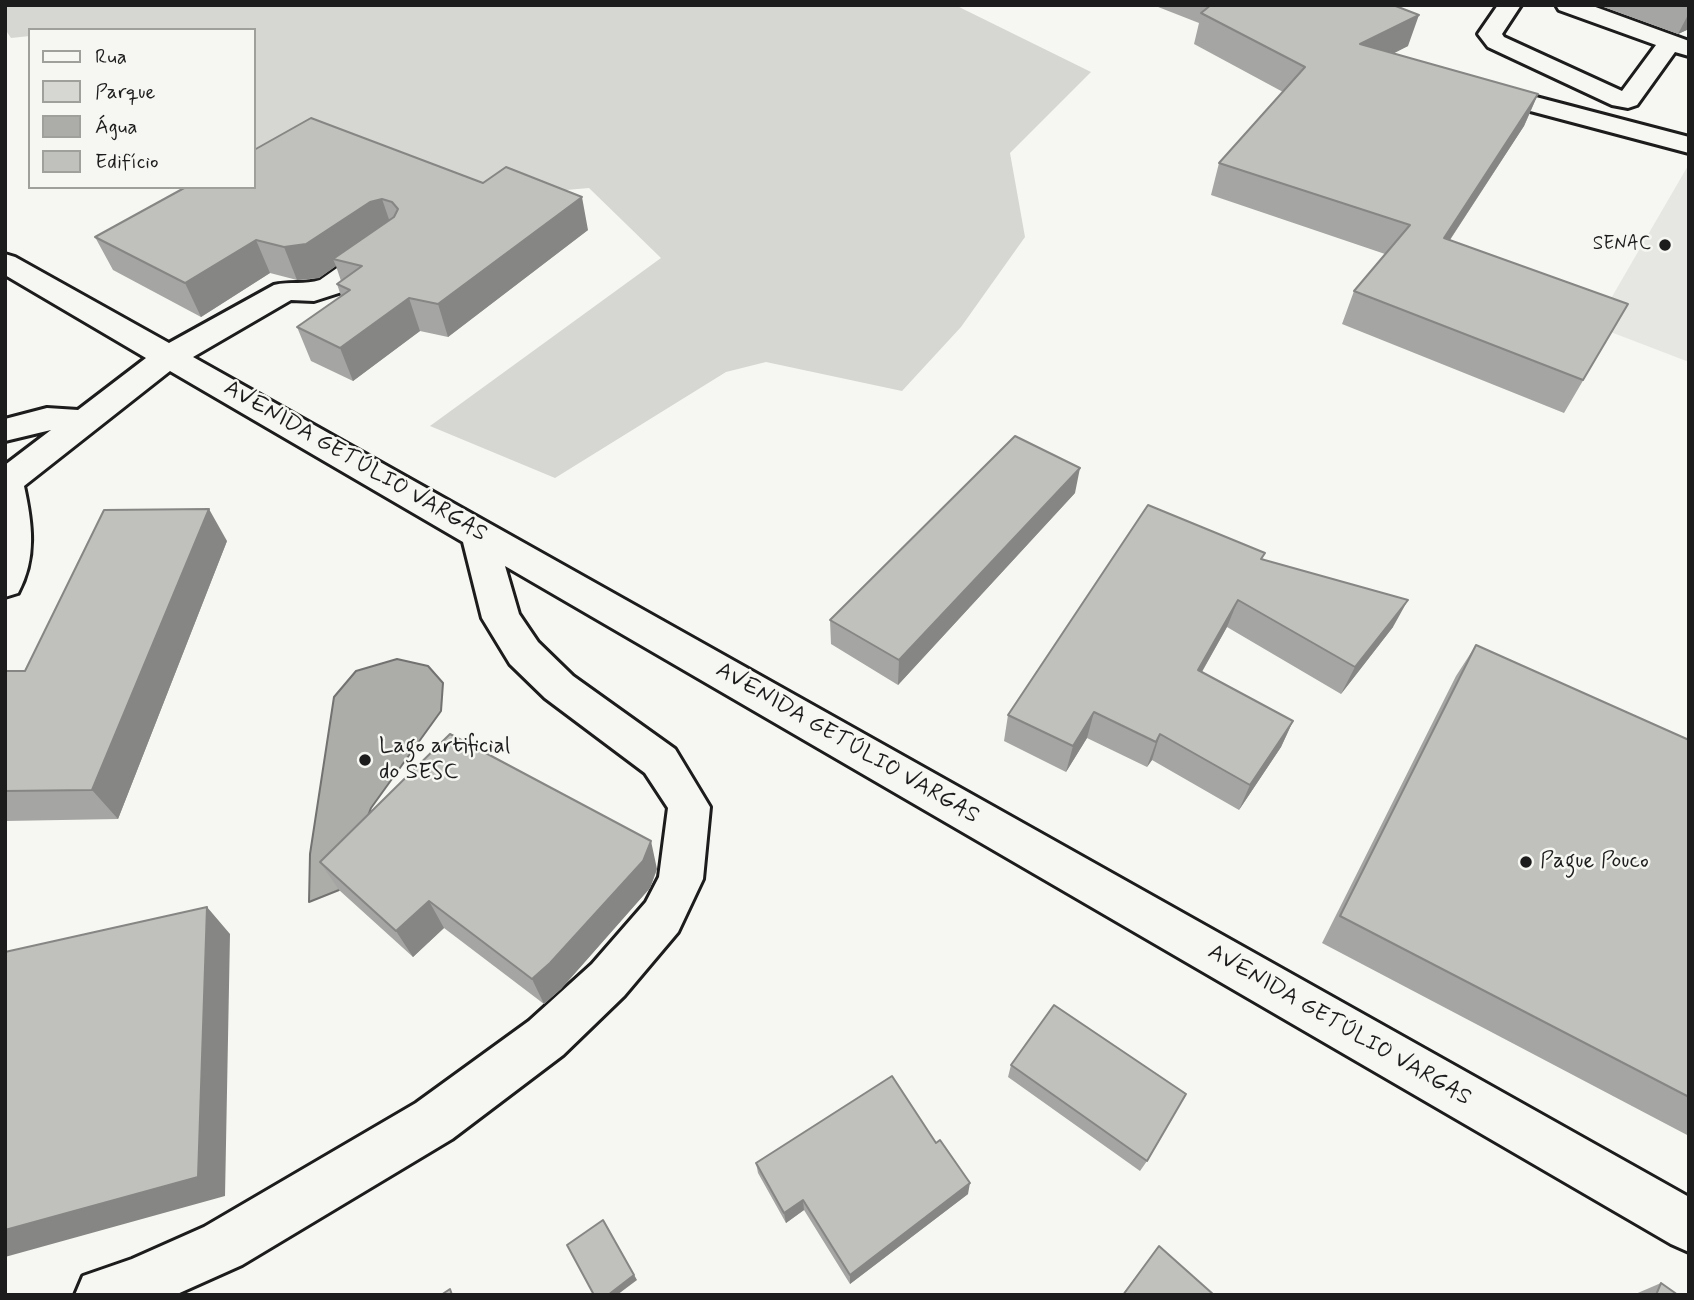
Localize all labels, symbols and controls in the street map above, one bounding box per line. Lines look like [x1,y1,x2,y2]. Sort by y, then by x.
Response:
legend [28,28,256,189]
text: Rua [95,43,127,71]
text: Parque [95,78,155,106]
text: Água [95,113,137,141]
text: Edifício [95,148,159,176]
place label: SENAC [1593,234,1651,256]
marker: SENAC [1657,237,1673,253]
street label: AVENIDA GETÚLIO VARGAS [218,375,492,549]
street label: AVENIDA GETÚLIO VARGAS [710,657,984,831]
place label: Lago artificial do SESC [379,733,510,787]
marker: Lago artificial do SESC [357,752,373,768]
place label: Pague Pouco [1540,848,1649,876]
marker: Pague Pouco [1518,854,1534,870]
street label: AVENIDA GETÚLIO VARGAS [1202,939,1476,1113]

